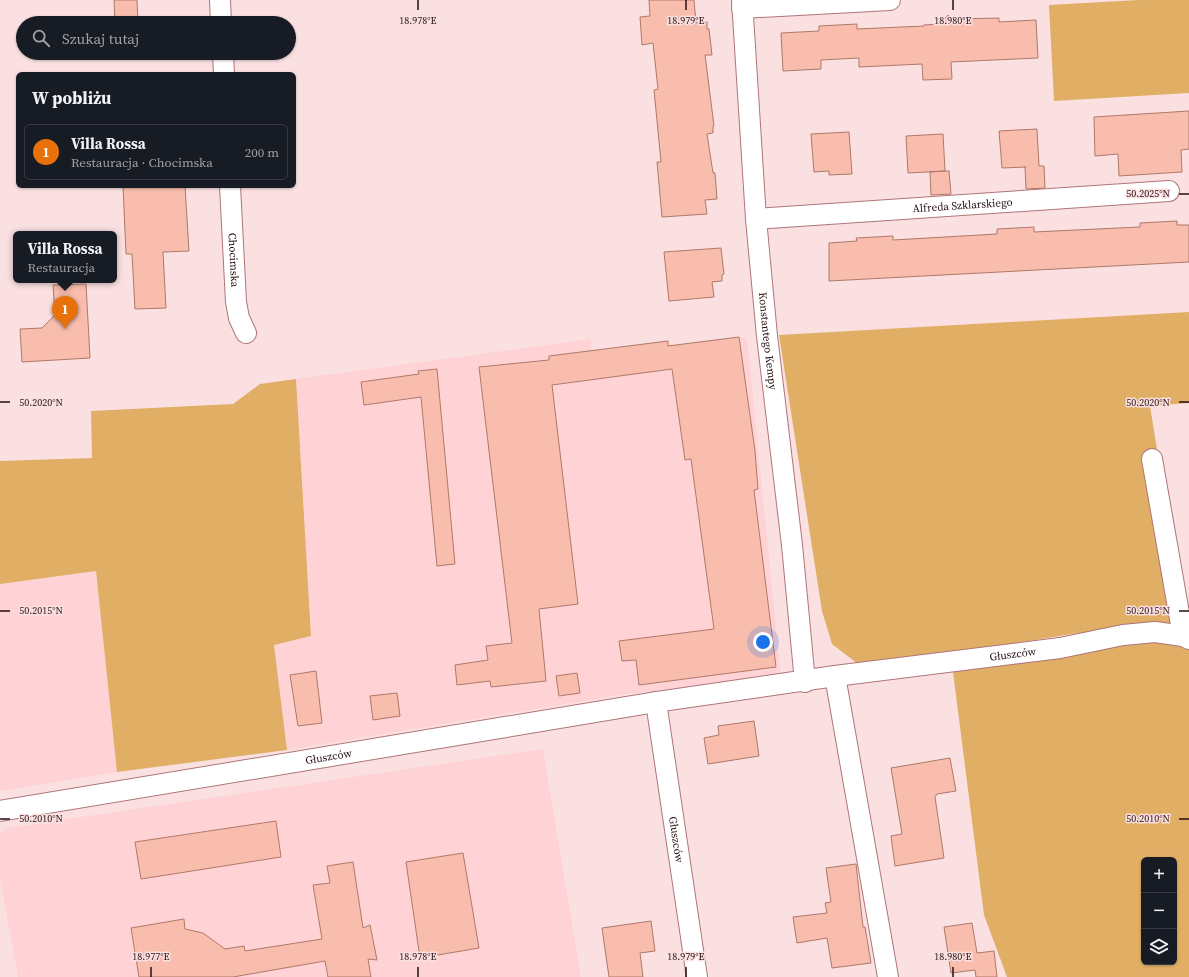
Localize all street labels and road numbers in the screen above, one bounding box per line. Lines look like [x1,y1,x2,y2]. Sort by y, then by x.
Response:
street label: Alfreda Szklarskiego [912,194,1013,216]
street label: Chocimska [225,232,243,288]
street label: Konstantego Kempy [755,291,781,391]
street label: Głuszców [989,643,1037,664]
street label: Głuszców [304,745,353,768]
street label: Głuszców [666,815,687,864]

